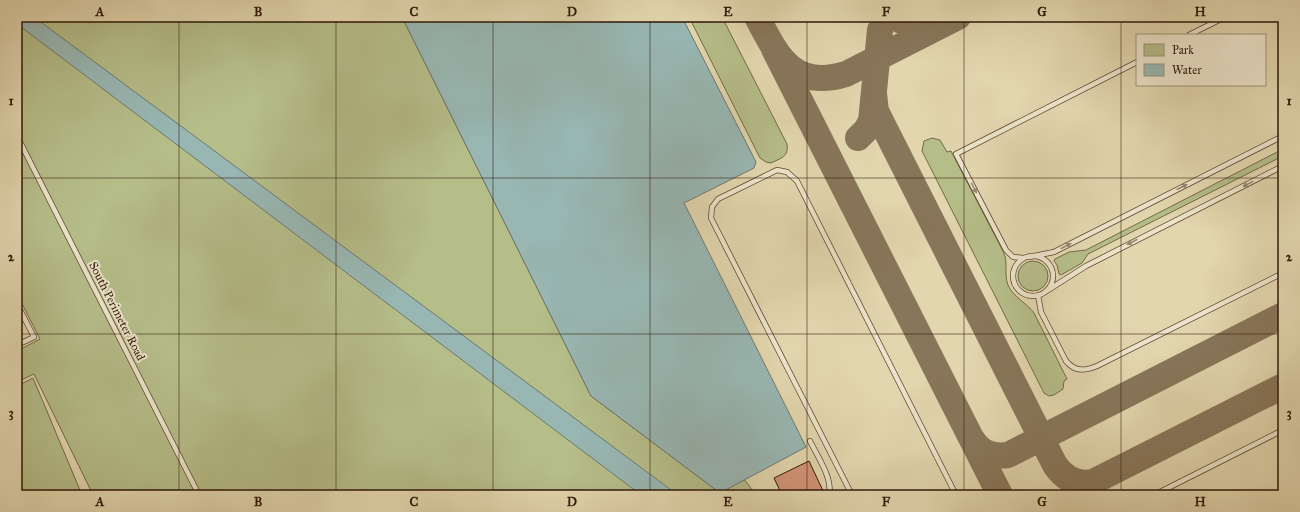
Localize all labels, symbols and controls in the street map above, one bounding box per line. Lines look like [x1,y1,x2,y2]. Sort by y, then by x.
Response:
text: A [95,4,105,20]
text: B [254,4,263,20]
text: C [410,4,419,20]
text: D [567,4,577,20]
text: E [723,4,733,20]
text: F [882,4,891,20]
text: G [1037,4,1047,20]
text: H [1194,4,1206,20]
legend [1136,34,1266,86]
text: Park [1172,43,1194,57]
text: Water [1172,63,1202,77]
text: 1 [8,93,14,109]
text: 1 [1286,93,1292,109]
one-way arrow [1242,181,1254,187]
one-way arrow [970,183,977,194]
one-way arrow [1176,184,1188,190]
one-way arrow [1126,239,1138,246]
one-way arrow [1060,243,1072,249]
text: 2 [8,249,15,265]
text: 2 [1286,249,1293,265]
street label: South Perimeter Road [86,259,148,363]
text: 3 [8,405,14,421]
text: 3 [1286,405,1292,421]
text: A [95,494,105,510]
text: B [254,494,263,510]
text: C [410,494,419,510]
text: D [567,494,577,510]
text: E [723,494,733,510]
text: F [882,494,891,510]
text: G [1037,494,1047,510]
text: H [1194,494,1206,510]

